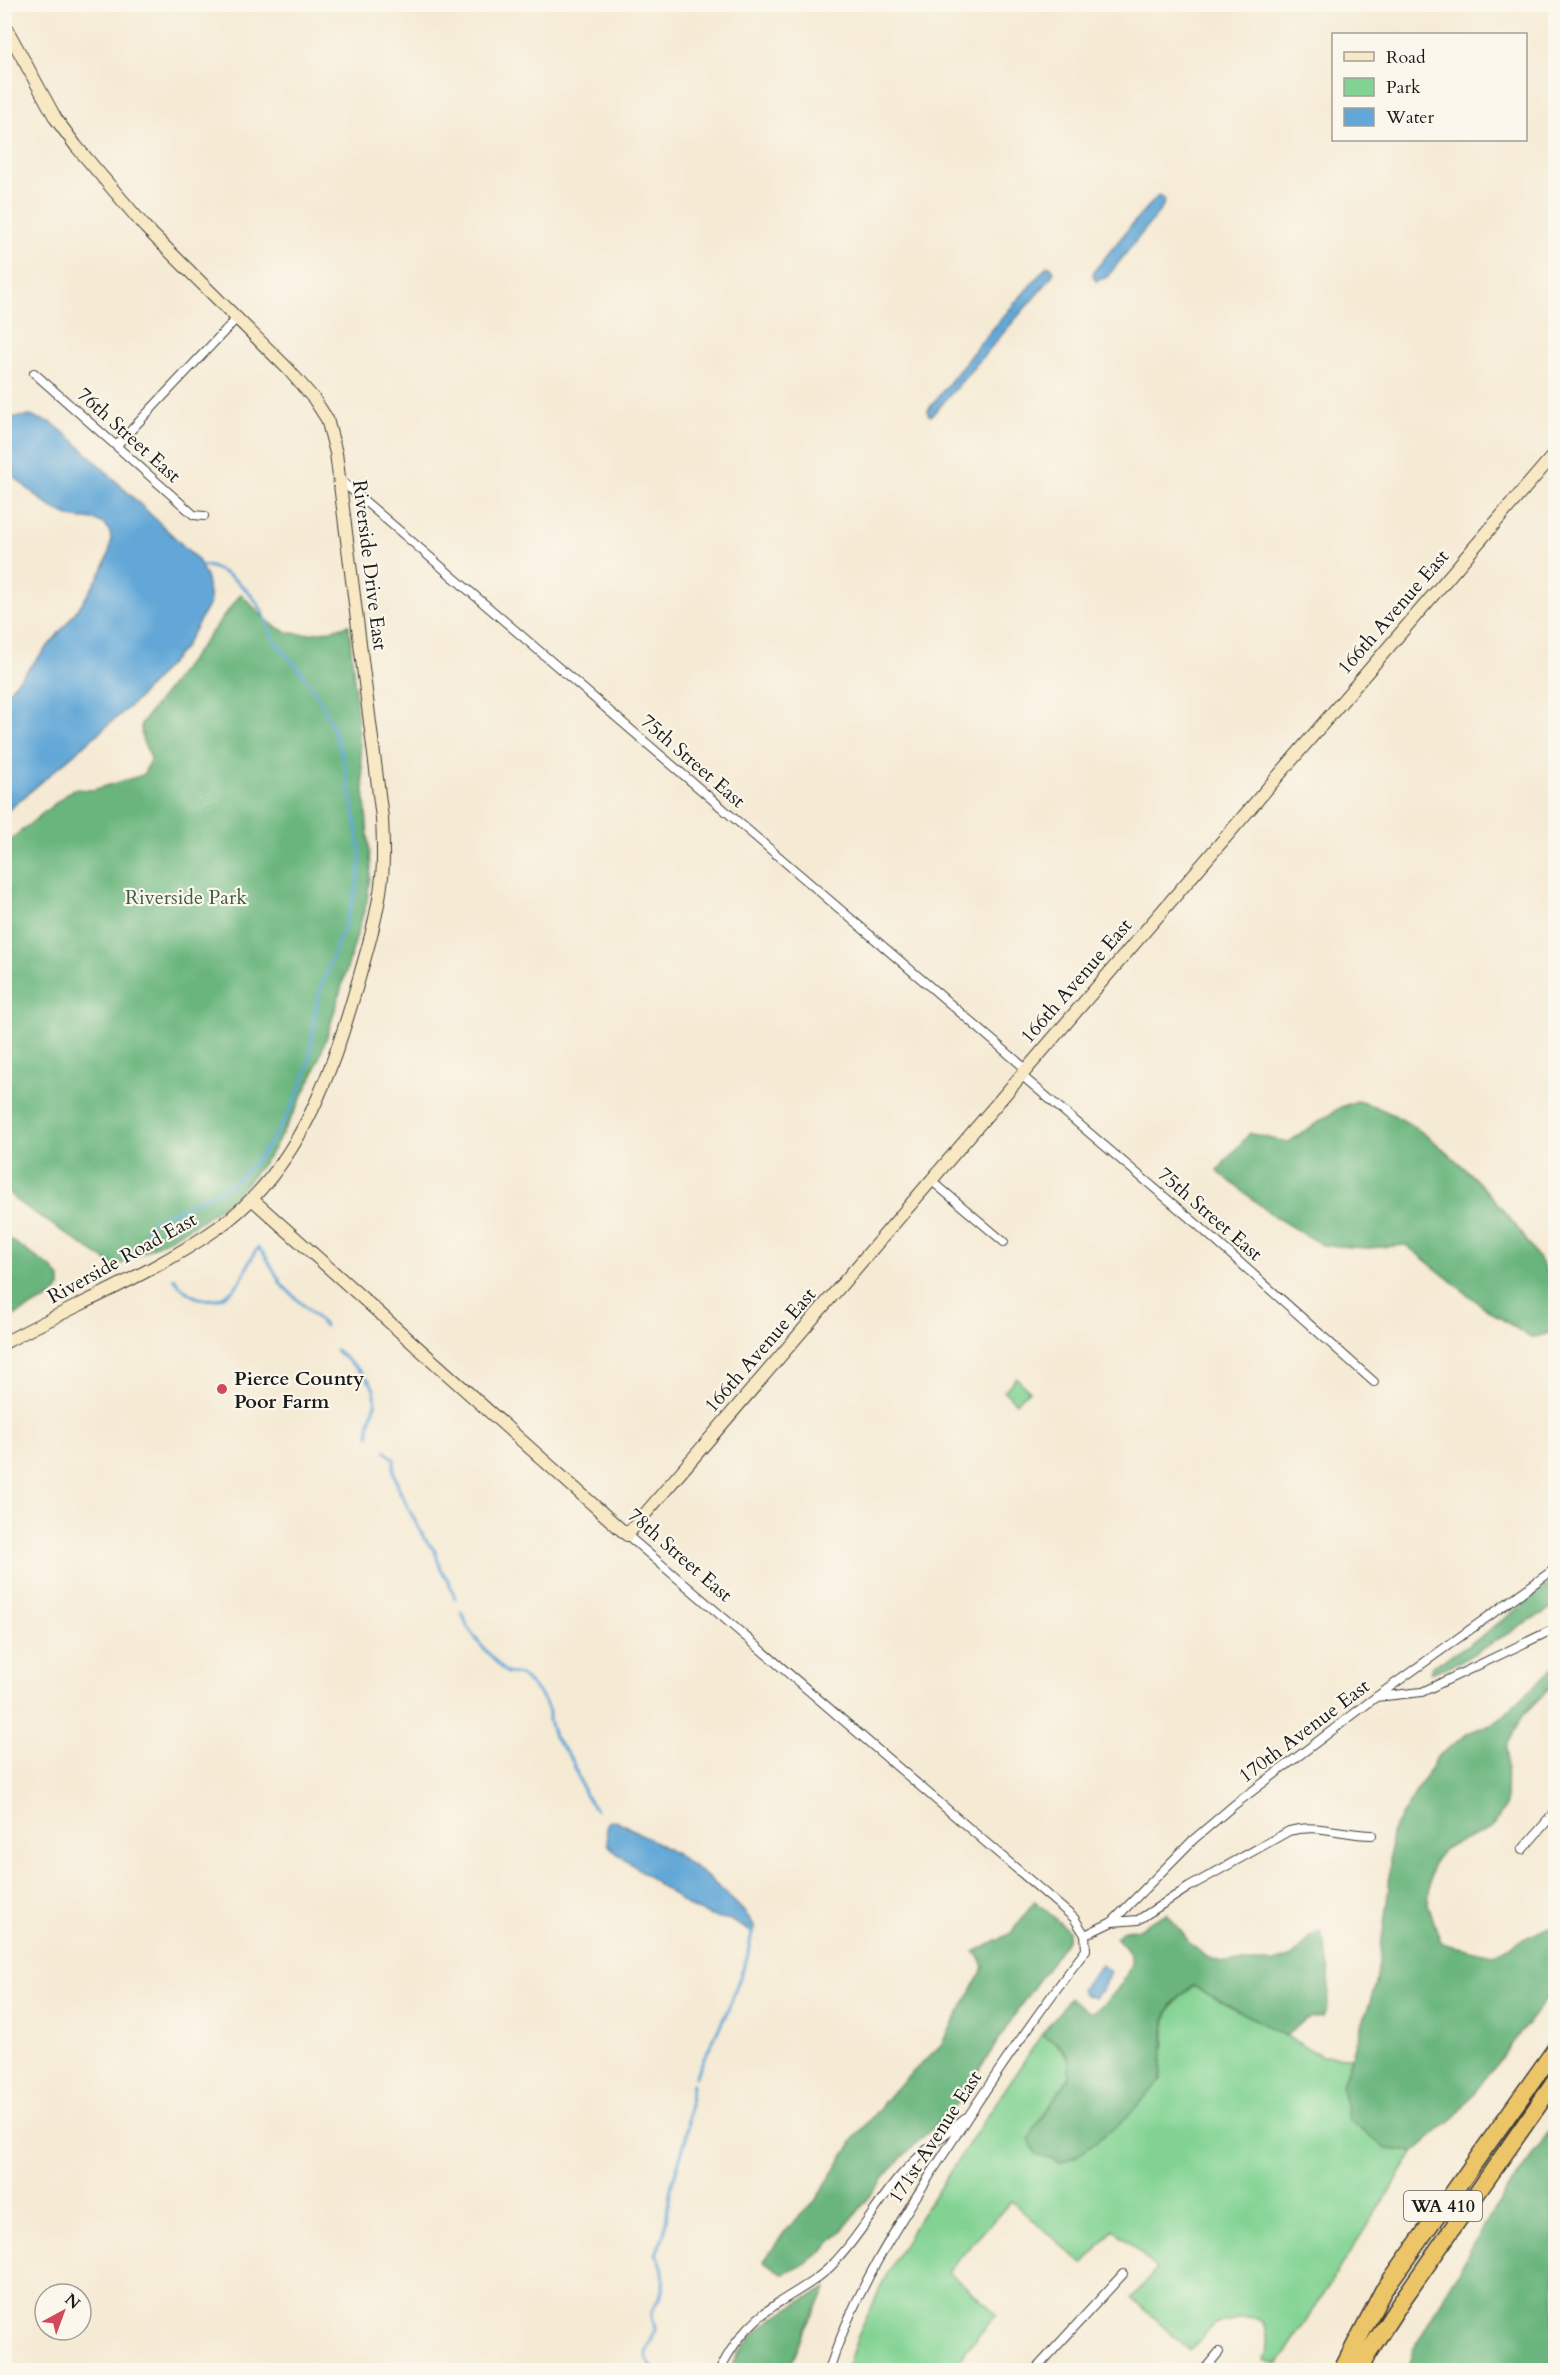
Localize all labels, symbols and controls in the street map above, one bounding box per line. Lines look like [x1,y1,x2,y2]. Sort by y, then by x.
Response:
legend [1332,33,1527,141]
text: Road [1386,45,1426,70]
text: Park [1386,75,1421,100]
text: Water [1385,105,1435,130]
street label: 76th Street East [71,381,187,489]
street label: Riverside Drive East [346,478,394,652]
street label: 166th Avenue East [1331,543,1455,680]
street label: 75th Street East [635,708,752,814]
park label: Riverside Park [125,884,247,911]
street label: 166th Avenue East [1014,912,1138,1049]
street label: 75th Street East [1152,1161,1269,1267]
street label: Riverside Road East [43,1205,202,1310]
street label: 166th Avenue East [698,1281,822,1418]
place label: Pierce County Poor Farm [234,1365,365,1415]
marker: Pierce County Poor Farm [215,1382,229,1396]
street label: 78th Street East [622,1502,739,1608]
street label: 170th Avenue East [1233,1672,1376,1789]
street label: 171st Avenue East [882,2065,988,2209]
road number: WA 410 [1404,2191,1482,2221]
north arrow [33,2282,93,2342]
text: N [60,2289,85,2314]

